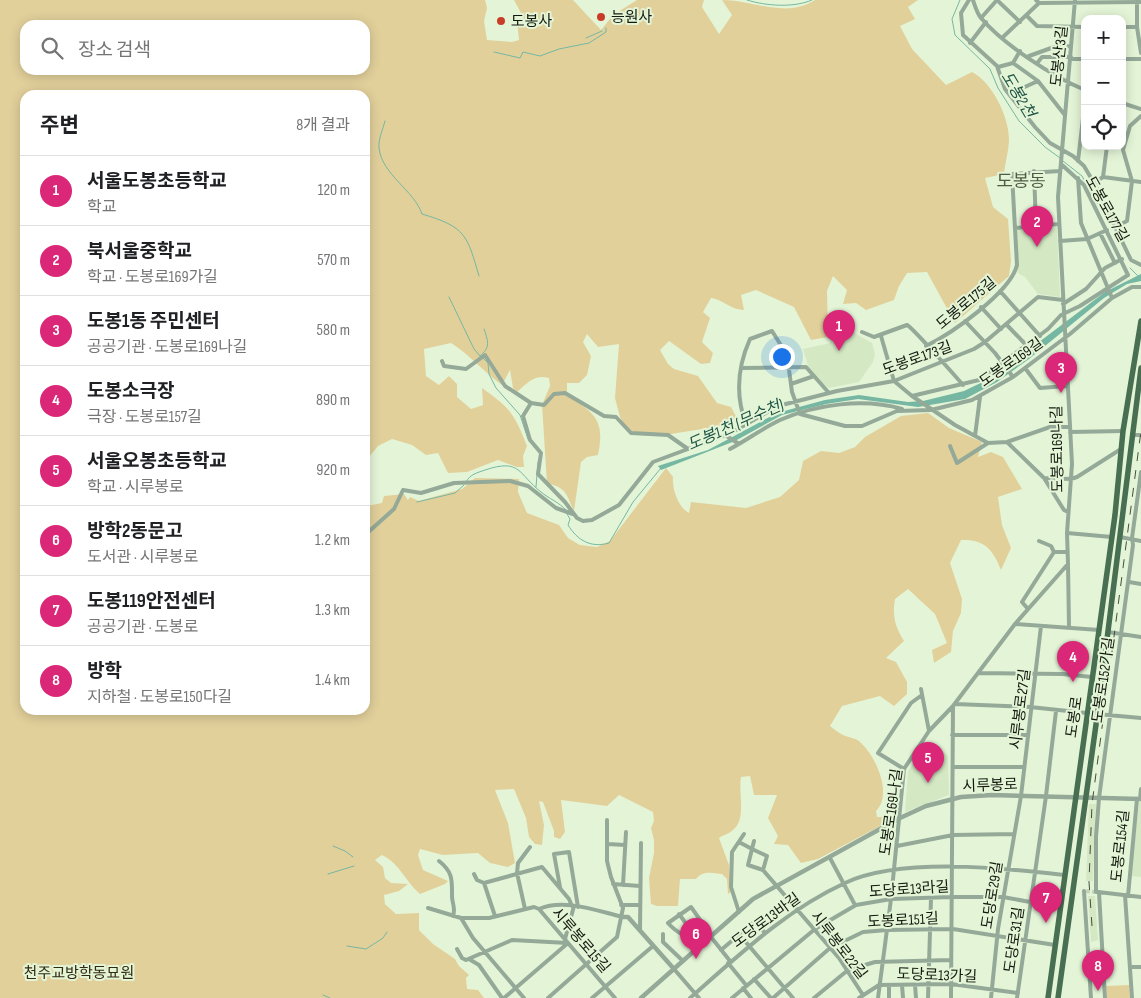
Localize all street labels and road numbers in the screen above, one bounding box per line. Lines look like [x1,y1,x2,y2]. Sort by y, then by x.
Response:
street label: 도봉산3길 [1047,24,1072,88]
street label: 도봉로177길 [1081,173,1132,246]
street label: 도봉로175길 [932,273,1000,334]
street label: 도봉로169길 [976,334,1047,391]
street label: 도봉로173길 [880,337,955,380]
street label: 도봉로169나길 [1047,405,1068,493]
street label: 도봉로152가길 [1088,636,1119,724]
street label: 시루봉로27길 [1006,668,1035,751]
street label: 도봉로 [1062,695,1087,739]
street label: 도봉로169나길 [876,767,907,857]
street label: 시루봉로 [962,775,1018,796]
street label: 도봉로154길 [1107,809,1134,883]
street label: 도당로29길 [978,860,1007,930]
street label: 도당로13라길 [868,877,950,902]
street label: 도당로13바길 [728,889,804,952]
street label: 시루봉로15길 [547,904,614,977]
street label: 도당로31길 [1000,906,1029,974]
street label: 시루봉로22길 [806,907,871,983]
street label: 도봉로151길 [867,909,939,932]
street label: 도당로13가길 [896,965,978,986]

